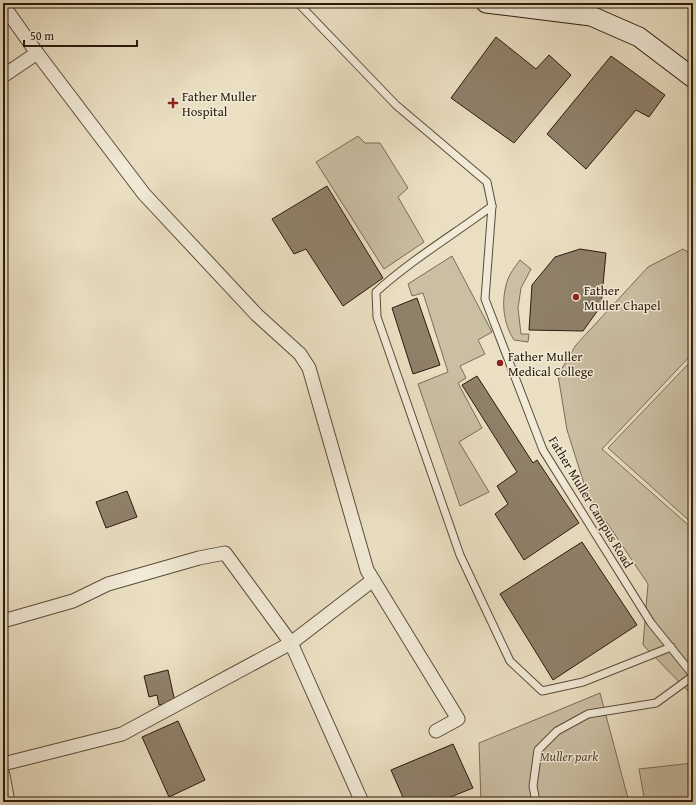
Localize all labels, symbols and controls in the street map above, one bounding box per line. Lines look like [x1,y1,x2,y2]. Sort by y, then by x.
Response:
scale bar [24,22,137,48]
text: 50 m [30,27,54,44]
place label: Father Muller Hospital [182,87,257,121]
marker: Father Muller Hospital [167,97,179,109]
place label: Father Muller Chapel [584,281,661,315]
marker: Father Muller Chapel [571,292,581,302]
place label: Father Muller Medical College [508,347,593,381]
marker: Father Muller Medical College [495,358,505,368]
street label: Father Muller Campus Road [544,433,638,571]
park label: Muller park [540,747,598,766]

